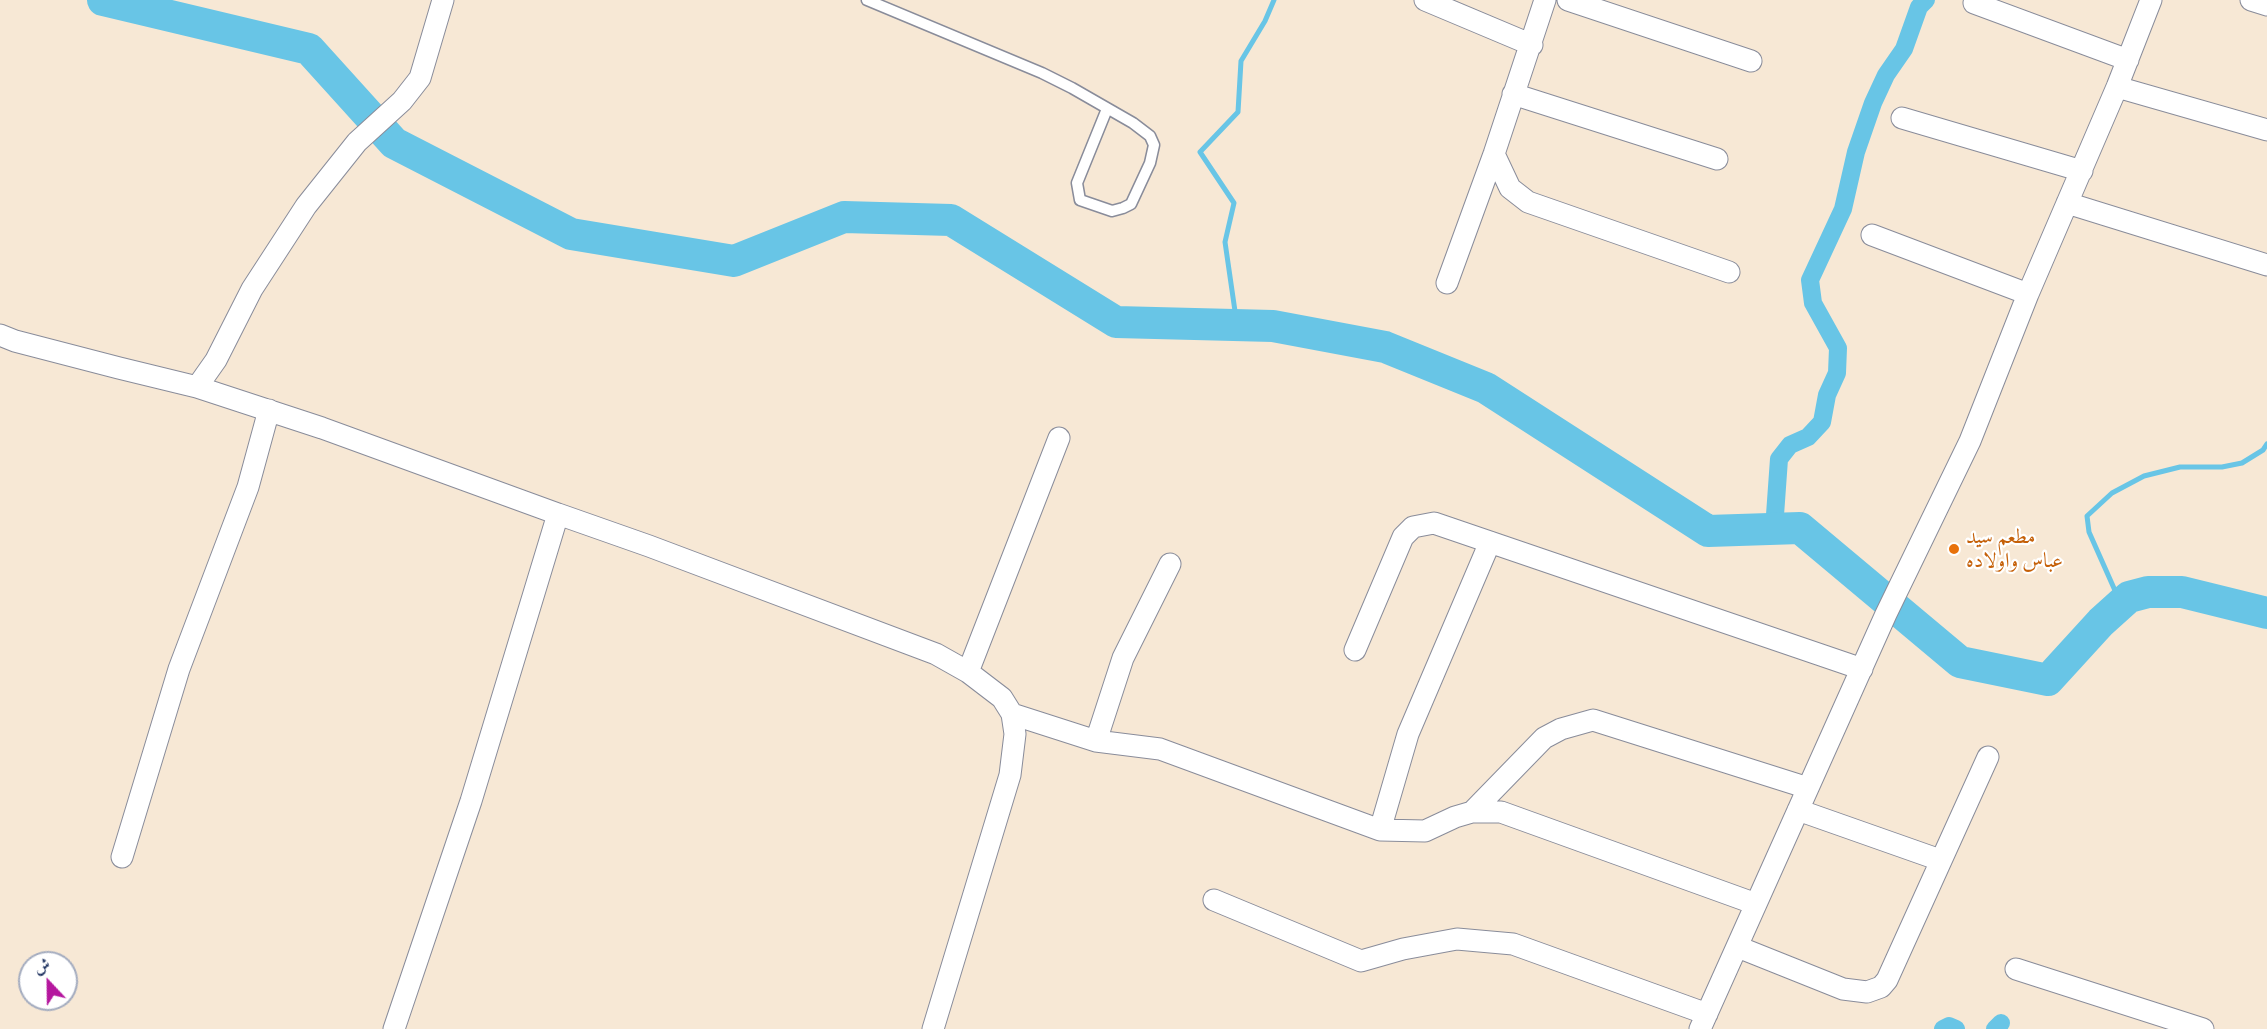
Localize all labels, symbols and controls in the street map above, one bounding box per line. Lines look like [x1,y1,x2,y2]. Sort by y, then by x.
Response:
place label: مطعم سيد عباس واولاده [1966,524,2063,574]
marker: مطعم سيد عباس واولاده [1947,542,1961,556]
north arrow [18,951,78,1011]
text: ش [31,953,53,978]

